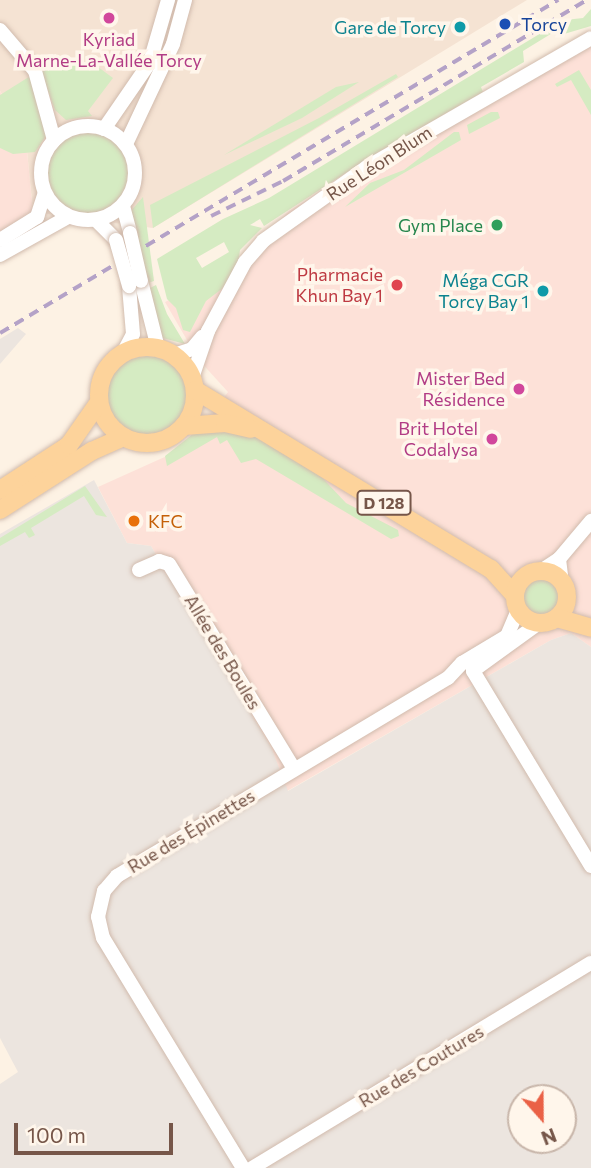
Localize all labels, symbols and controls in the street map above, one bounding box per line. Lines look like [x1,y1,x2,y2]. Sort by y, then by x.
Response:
marker: Kyriad Marne-La-Vallée Torcy [101,10,117,26]
place label: Torcy [521,13,567,35]
marker: Torcy [495,14,515,34]
place label: Gare de Torcy [334,16,446,38]
marker: Gare de Torcy [452,19,468,35]
place label: Kyriad Marne-La-Vallée Torcy [16,29,202,72]
street label: Rue Léon Blum [322,121,436,205]
place label: Gym Place [398,214,483,236]
marker: Gym Place [489,217,505,233]
place label: Pharmacie Khun Bay 1 [296,264,383,306]
place label: Méga CGR Torcy Bay 1 [438,270,529,312]
marker: Pharmacie Khun Bay 1 [389,277,405,293]
marker: Méga CGR Torcy Bay 1 [535,283,551,299]
place label: Mister Bed Résidence [416,368,505,410]
marker: Mister Bed Résidence [511,381,527,397]
place label: Brit Hotel Codalysa [398,418,478,460]
marker: Brit Hotel Codalysa [484,431,500,447]
road number: D 128 [356,490,412,516]
place label: KFC [148,510,183,532]
marker: KFC [126,513,142,529]
street label: Allée des Boules [180,591,266,713]
street label: Rue des Épinettes [124,785,258,877]
street label: Rue des Coutures [355,1020,487,1112]
north arrow [507,1084,577,1154]
scale bar [18,1108,177,1152]
text: 100 m [27,1122,86,1147]
text: N [538,1124,560,1150]

